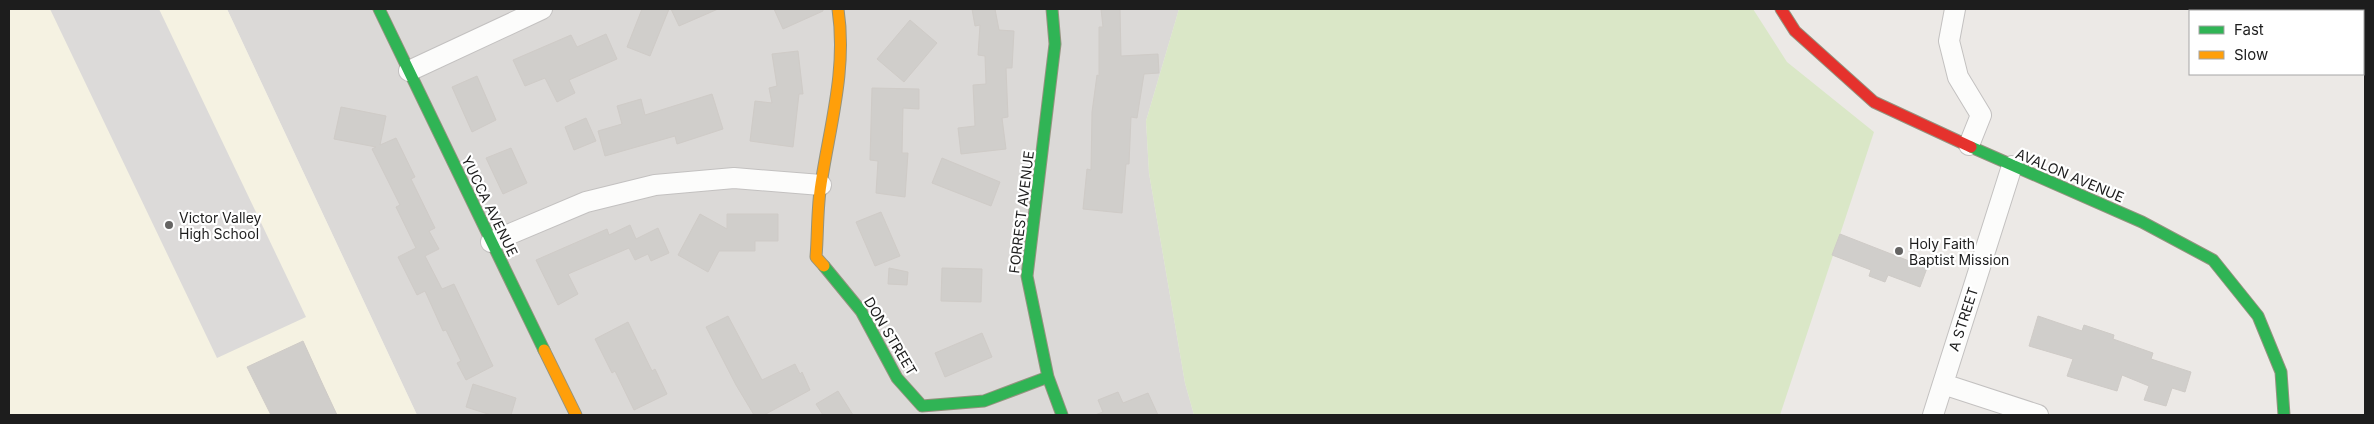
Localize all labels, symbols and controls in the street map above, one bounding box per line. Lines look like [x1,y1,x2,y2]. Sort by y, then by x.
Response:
legend [2189,10,2364,75]
text: Fast [2234,20,2264,39]
text: Slow [2234,45,2268,64]
street label: AVALON AVENUE [2013,145,2127,205]
street label: FORREST AVENUE [1005,150,1037,274]
street label: YUCCA AVENUE [458,153,522,259]
place label: Victor Valley High School [179,209,262,242]
marker: Victor Valley High School [163,219,175,231]
place label: Holy Faith Baptist Mission [1909,235,2009,268]
marker: Holy Faith Baptist Mission [1893,245,1905,257]
street label: A STREET [1945,285,1981,353]
street label: DON STREET [861,294,921,378]

